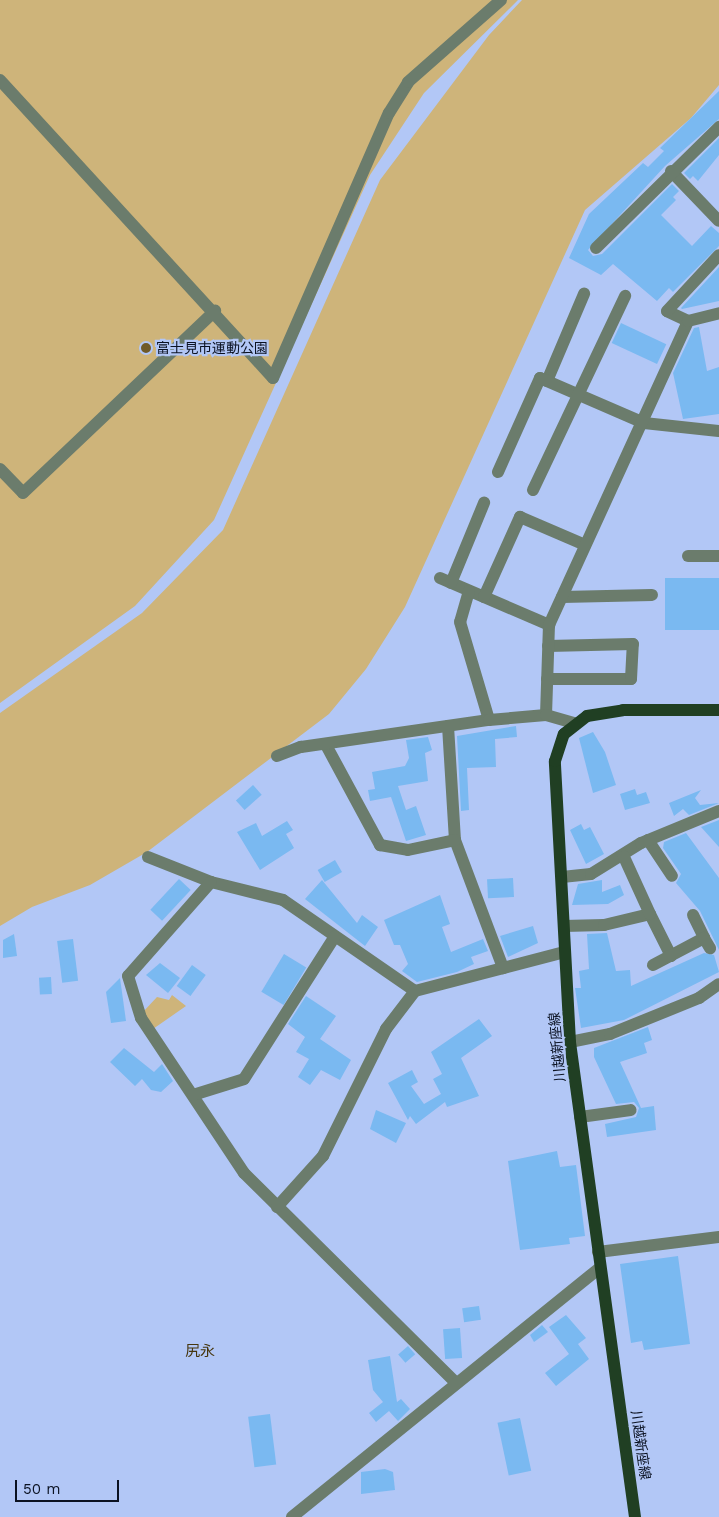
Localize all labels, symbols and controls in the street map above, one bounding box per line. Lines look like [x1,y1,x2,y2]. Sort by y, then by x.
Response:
place label: 富士見市運動公園 [156,340,268,356]
marker: 富士見市運動公園 [140,342,152,354]
street label: 川越新座線 [546,1011,568,1083]
district label: 尻永 [185,1343,215,1361]
street label: 川越新座線 [628,1409,654,1481]
scale bar [18,1470,121,1502]
text: 50 m [23,1480,60,1498]

